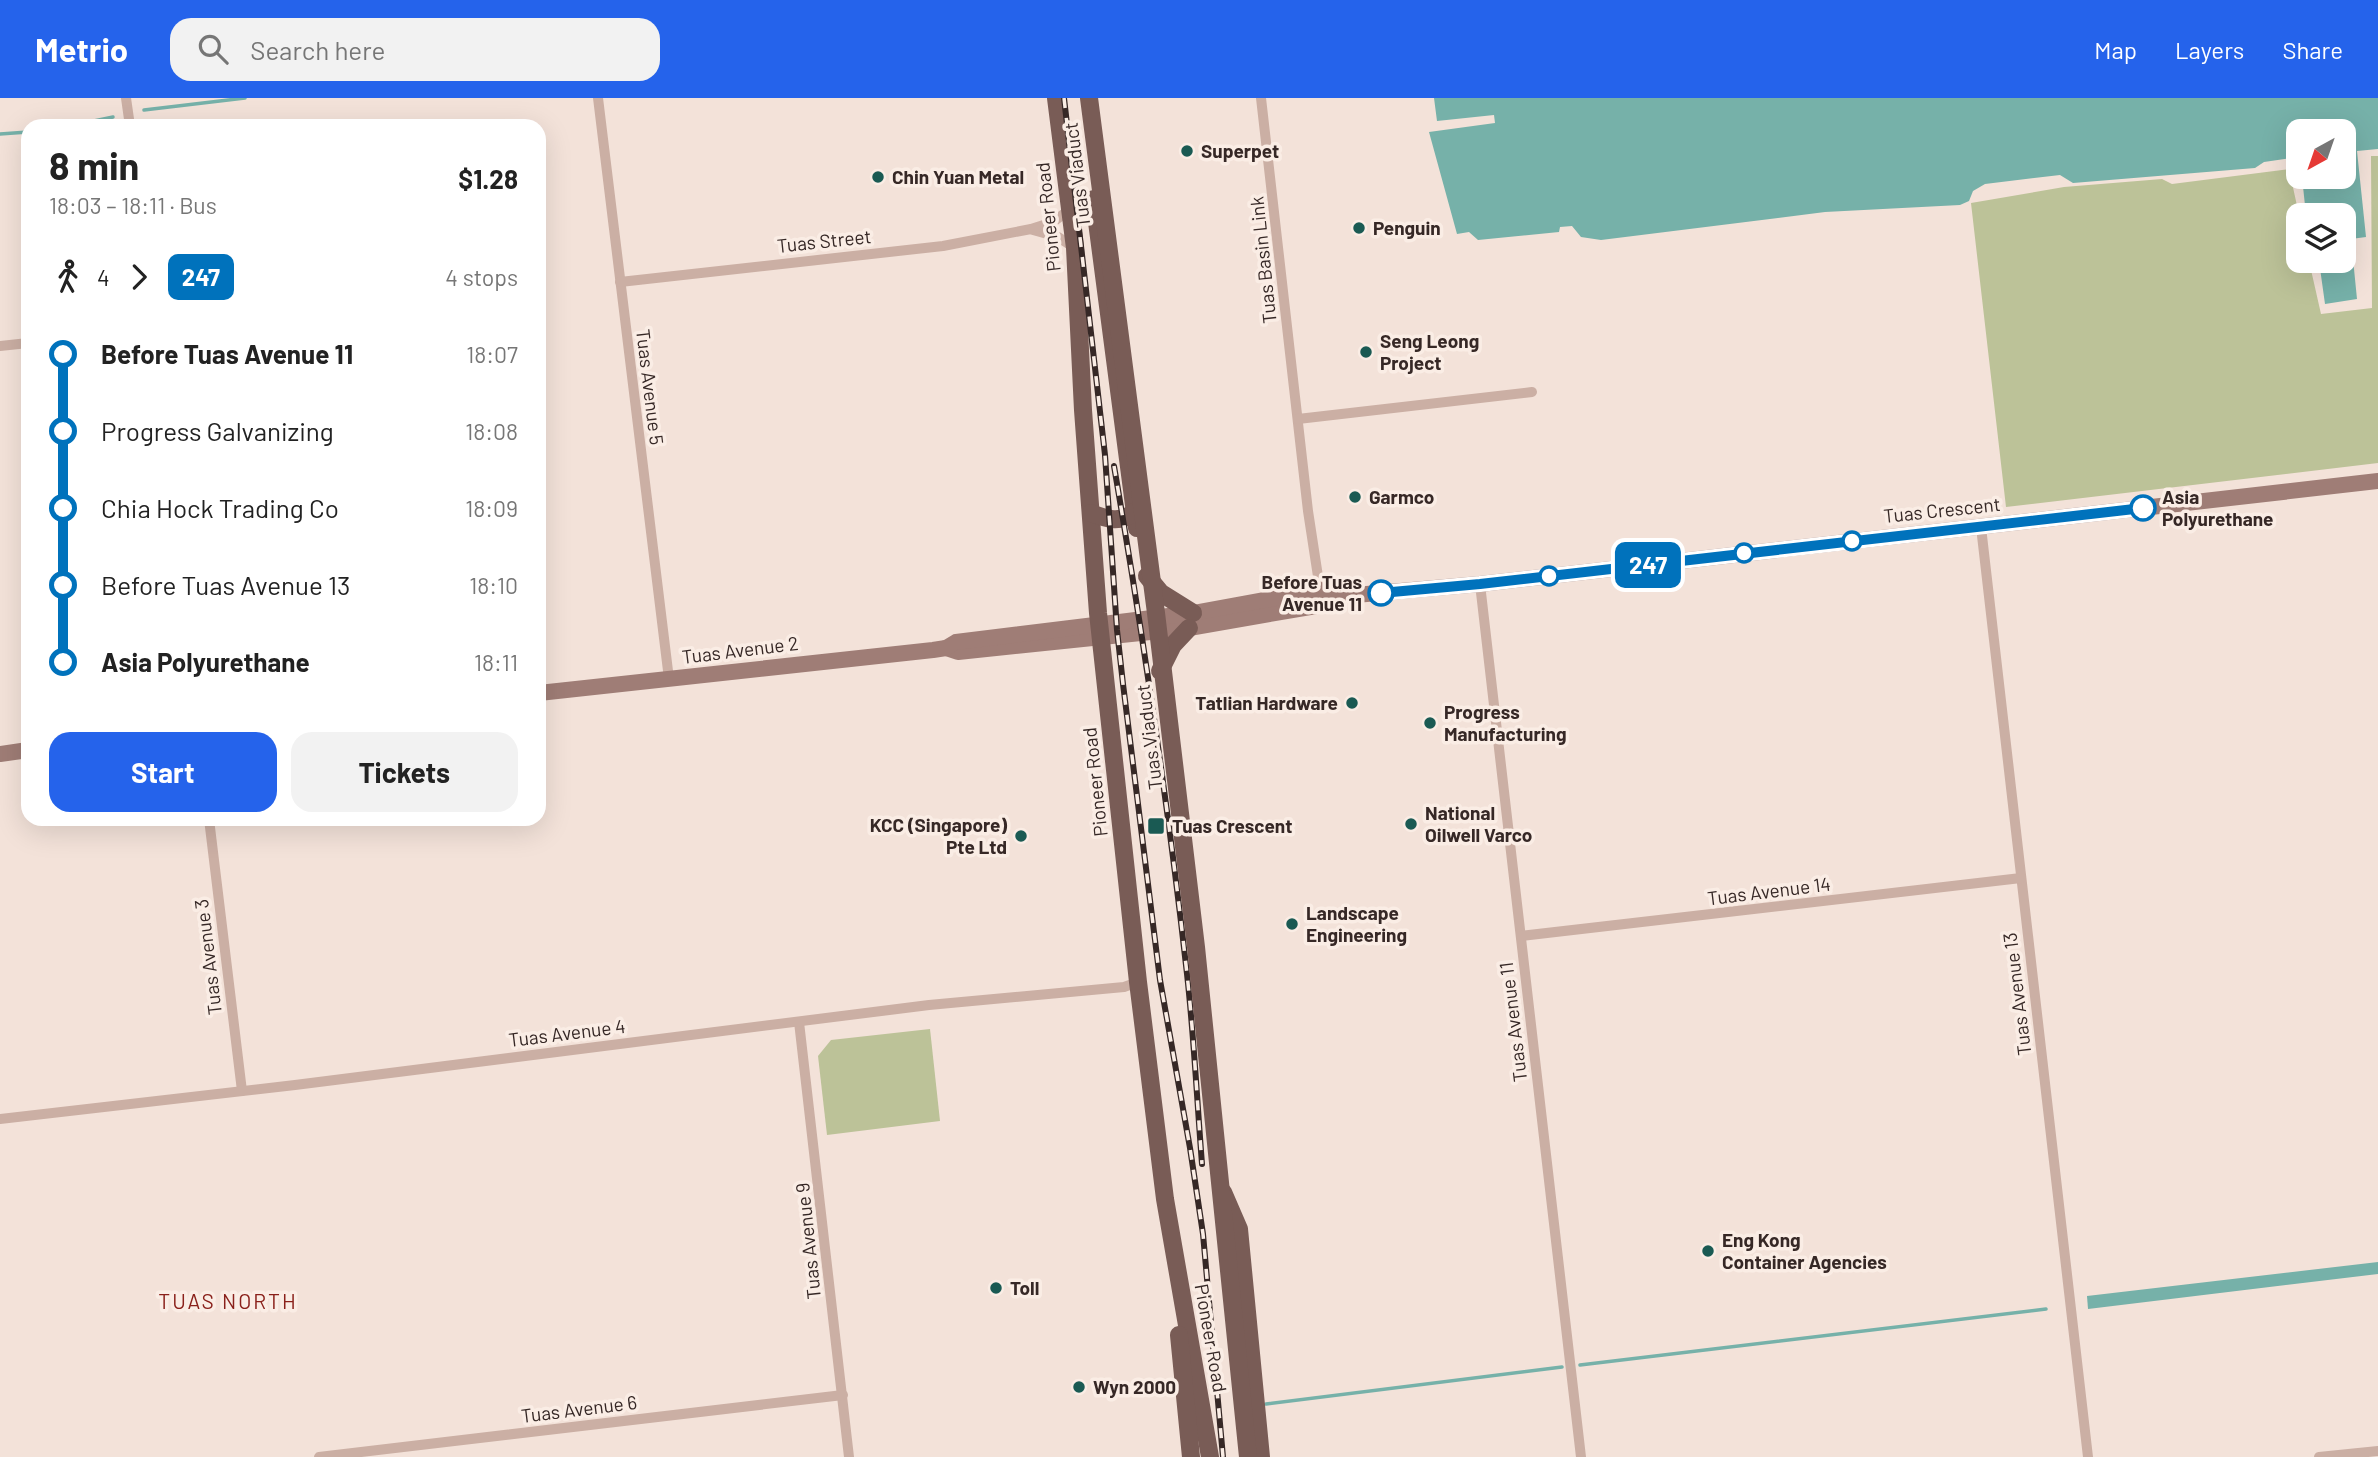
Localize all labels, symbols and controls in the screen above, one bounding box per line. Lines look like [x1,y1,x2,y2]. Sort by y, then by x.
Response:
search box [170,18,660,81]
text: Metrio [35,29,128,69]
icon: search [194,30,232,68]
text: Search here [250,34,385,65]
text: Map [2094,35,2137,64]
text: Layers [2175,35,2244,64]
text: Share [2282,35,2343,64]
north arrow [2286,119,2356,189]
map controls [2286,119,2356,273]
street label: Tuas Viaduct [1059,121,1094,229]
place label: Superpet [1201,139,1279,162]
text: 8 min [49,142,139,188]
marker: Superpet [1179,143,1195,159]
street label: Pioneer Road [1030,161,1065,273]
text: $1.28 [458,163,518,194]
place label: Chin Yuan Metal [892,165,1024,188]
marker: Chin Yuan Metal [870,169,886,185]
text: 18:03 – 18:11 · Bus [49,191,217,219]
street label: Tuas Basin Link [1244,195,1281,325]
button: layers [2286,203,2356,273]
place label: Penguin [1373,216,1441,239]
marker: Penguin [1351,220,1367,236]
street label: Tuas Street [776,224,872,257]
icon: walk [49,258,87,296]
icon: forward [120,258,158,296]
text: 247 [182,262,220,291]
text: 4 [97,263,110,291]
text: 4 stops [445,263,518,291]
street label: Tuas Avenue 5 [632,328,669,446]
place label: Seng Leong Project [1380,329,1479,374]
text: Before Tuas Avenue 11 [101,338,353,369]
text: 18:07 [466,340,518,368]
marker: Seng Leong Project [1358,344,1374,360]
text: Progress Galvanizing [101,415,334,446]
text: 18:08 [465,417,518,445]
place label: Garmco [1369,485,1434,508]
place label: Asia Polyurethane [2162,485,2273,530]
marker: Garmco [1347,489,1363,505]
text: Chia Hock Trading Co [101,492,339,523]
street label: Tuas Crescent [1882,492,2002,527]
text: 18:09 [465,494,518,522]
marker: Asia Polyurethane [2130,495,2156,521]
unlabelled marker [1842,531,1862,551]
line badge: 247 [1608,542,1688,588]
unlabelled marker [1734,543,1754,563]
text: 247 [1629,550,1667,579]
unlabelled marker [1539,566,1559,586]
text: Before Tuas Avenue 13 [101,569,351,600]
place label: Before Tuas Avenue 11 [1261,570,1362,615]
text: 18:10 [469,571,518,599]
marker: Before Tuas Avenue 11 [1368,580,1394,606]
street label: Tuas Avenue 2 [680,631,800,668]
text: Asia Polyurethane [101,646,310,677]
text: 18:11 [474,648,518,676]
street label: Tuas Viaduct [1131,683,1166,791]
place label: Tatlian Hardware [1195,691,1338,714]
marker: Tatlian Hardware [1344,695,1360,711]
place label: Progress Manufacturing [1444,700,1566,745]
marker: Progress Manufacturing [1422,715,1438,731]
street label: Pioneer Road [1077,726,1112,838]
button: Start [49,732,277,812]
button: Tickets [291,732,518,812]
place label: National Oilwell Varco [1425,801,1532,846]
place label: KCC (Singapore) Pte Ltd [870,813,1007,858]
place label: Tuas Crescent [1172,814,1292,837]
marker: Tuas Crescent [1146,816,1166,836]
marker: National Oilwell Varco [1403,816,1419,832]
marker: KCC (Singapore) Pte Ltd [1013,828,1029,844]
street label: Tuas Avenue 14 [1706,872,1832,909]
street label: Tuas Avenue 3 [189,898,226,1016]
place label: Landscape Engineering [1306,901,1407,946]
marker: Landscape Engineering [1284,916,1300,932]
street label: Tuas Avenue 13 [1998,931,2035,1057]
street label: Tuas Avenue 11 [1494,961,1531,1083]
street label: Tuas Avenue 4 [507,1014,627,1051]
street label: Tuas Avenue 9 [790,1182,825,1300]
place label: Eng Kong Container Agencies [1722,1228,1887,1273]
marker: Eng Kong Container Agencies [1700,1243,1716,1259]
place label: Toll [1010,1276,1039,1299]
marker: Toll [988,1280,1004,1296]
street label: Pioneer Road [1191,1282,1232,1394]
district label: TUAS NORTH [158,1288,298,1313]
place label: Wyn 2000 [1093,1375,1176,1398]
marker: Wyn 2000 [1071,1379,1087,1395]
street label: Tuas Avenue 6 [520,1390,638,1427]

